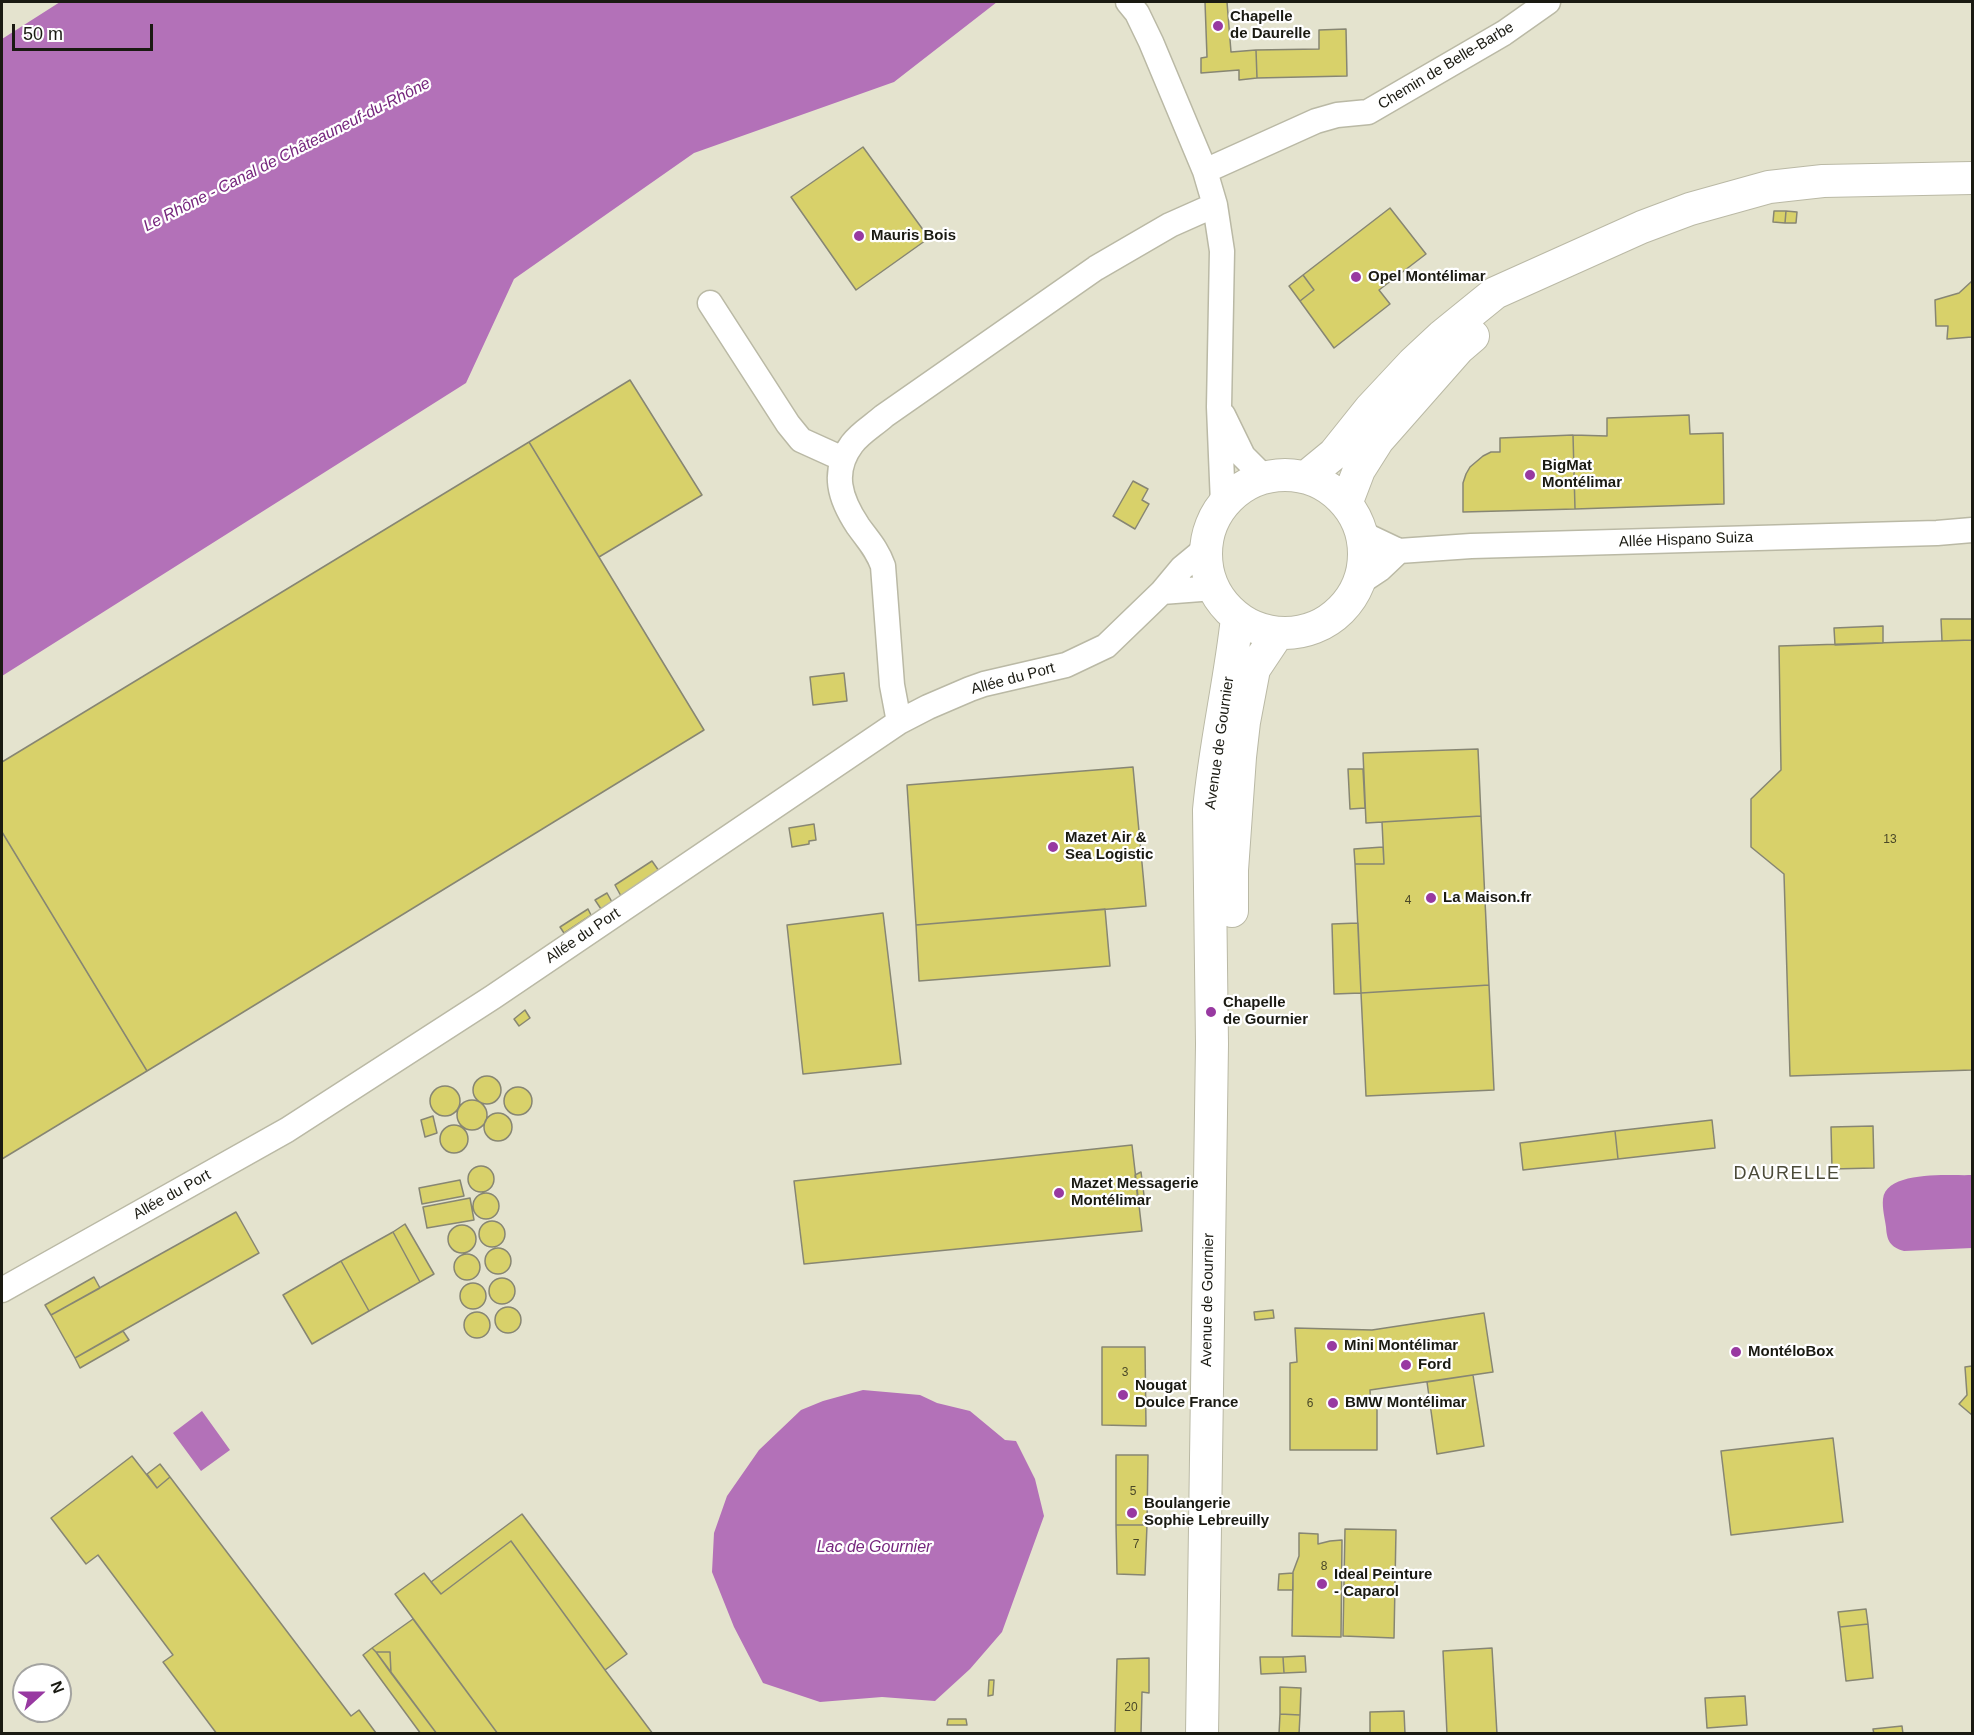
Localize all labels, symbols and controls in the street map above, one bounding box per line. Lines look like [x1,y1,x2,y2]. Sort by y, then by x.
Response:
place label: Chapelle de Daurelle [1230,8,1311,43]
scale bar [15,12,156,50]
street label: Chemin de Belle-Barbe [1375,18,1517,114]
marker: Chapelle de Daurelle [1211,19,1225,33]
text: 50 m [23,24,63,44]
water label: Le Rhône - Canal de Châteauneuf-du-Rhône [140,74,434,236]
place label: Mauris Bois [871,227,956,245]
marker: Mauris Bois [852,229,866,243]
place label: Opel Montélimar [1368,268,1486,286]
marker: Opel Montélimar [1349,270,1363,284]
place label: BigMat Montélimar [1542,457,1622,492]
marker: BigMat Montélimar [1523,468,1537,482]
street label: Allée Hispano Suiza [1619,529,1753,551]
street label: Allée du Port [969,659,1057,699]
street label: Avenue de Gournier [1202,675,1238,811]
place label: Mazet Air & Sea Logistic [1065,829,1153,864]
house number: 13 [1883,833,1897,847]
marker: Mazet Air & Sea Logistic [1046,840,1060,854]
place label: La Maison.fr [1443,889,1531,907]
marker: La Maison.fr [1424,891,1438,905]
house number: 4 [1405,894,1411,908]
street label: Allée du Port [542,905,624,967]
place label: Chapelle de Gournier [1223,994,1308,1029]
marker: Chapelle de Gournier [1204,1005,1218,1019]
district label: DAURELLE [1733,1163,1841,1185]
street label: Allée du Port [130,1166,214,1224]
place label: Mazet Messagerie Montélimar [1071,1175,1199,1210]
marker: Mazet Messagerie Montélimar [1052,1186,1066,1200]
street label: Avenue de Gournier [1198,1233,1218,1367]
place label: Mini Montélimar [1344,1337,1458,1355]
marker: Mini Montélimar [1325,1339,1339,1353]
place label: MontéloBox [1748,1343,1834,1361]
marker: MontéloBox [1729,1345,1743,1359]
place label: Ford [1418,1356,1451,1374]
marker: Ford [1399,1358,1413,1372]
house number: 3 [1122,1366,1128,1380]
place label: Nougat Doulce France [1135,1377,1238,1412]
marker: Nougat Doulce France [1116,1388,1130,1402]
place label: BMW Montélimar [1345,1394,1467,1412]
marker: BMW Montélimar [1326,1396,1340,1410]
house number: 6 [1307,1397,1313,1411]
house number: 5 [1130,1485,1136,1499]
place label: Boulangerie Sophie Lebreuilly [1144,1495,1269,1530]
marker: Boulangerie Sophie Lebreuilly [1125,1506,1139,1520]
water label: Lac de Gournier [817,1538,931,1558]
house number: 7 [1133,1538,1139,1552]
house number: 8 [1321,1560,1327,1574]
place label: Ideal Peinture - Caparol [1334,1566,1432,1601]
marker: Ideal Peinture - Caparol [1315,1577,1329,1591]
north arrow [12,1663,72,1723]
text: N [47,1679,67,1696]
house number: 20 [1124,1701,1138,1715]

